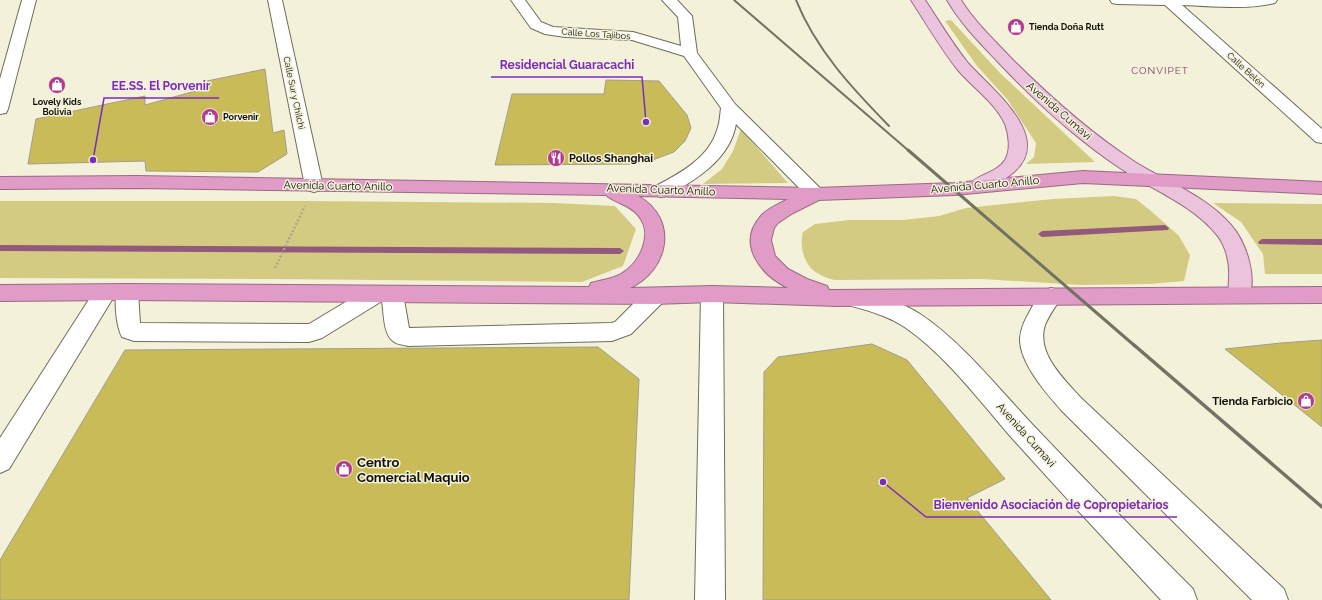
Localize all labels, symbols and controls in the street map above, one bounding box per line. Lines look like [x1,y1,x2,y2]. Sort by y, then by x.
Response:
shop icon: Tienda Doña Rutt [1006,17,1026,37]
place label: Tienda Doña Rutt [1029,22,1104,32]
street label: Calle Los Tajibos [561,27,631,41]
street label: Calle Belén [1225,50,1267,90]
callout: Residencial Guaracachi [491,53,642,77]
street label: Calle Sur y Chilchi [281,56,307,130]
text: Residencial Guaracachi [500,58,634,72]
district label: CONVIPET [1131,65,1189,76]
callout: EE.SS. El Porvenir [104,74,219,98]
shop icon: Lovely Kids Bolivia [47,75,67,95]
text: EE.SS. El Porvenir [112,79,211,93]
street label: Avenida Cumavi [1024,79,1094,143]
place label: Lovely Kids Bolivia [33,97,82,117]
shop icon: Porvenir [200,107,220,127]
place label: Porvenir [223,112,259,122]
restaurant icon: Pollos Shanghai [546,148,566,168]
place label: Pollos Shanghai [569,152,653,165]
street label: Avenida Cuarto Anillo [930,174,1040,196]
street label: Avenida Cuarto Anillo [283,179,393,193]
street label: Avenida Cuarto Anillo [606,182,716,198]
shop icon: Tienda Farbicio [1296,391,1316,411]
place label: Tienda Farbicio [1212,395,1293,408]
street label: Avenida Cumavi [994,400,1058,470]
place label: Centro Comercial Maquio [357,455,470,485]
shop icon: Centro Comercial Maquio [334,459,354,479]
callout: Bienvenido Asociación de Copropietarios [926,493,1177,517]
text: Bienvenido Asociación de Copropietarios [934,498,1169,512]

